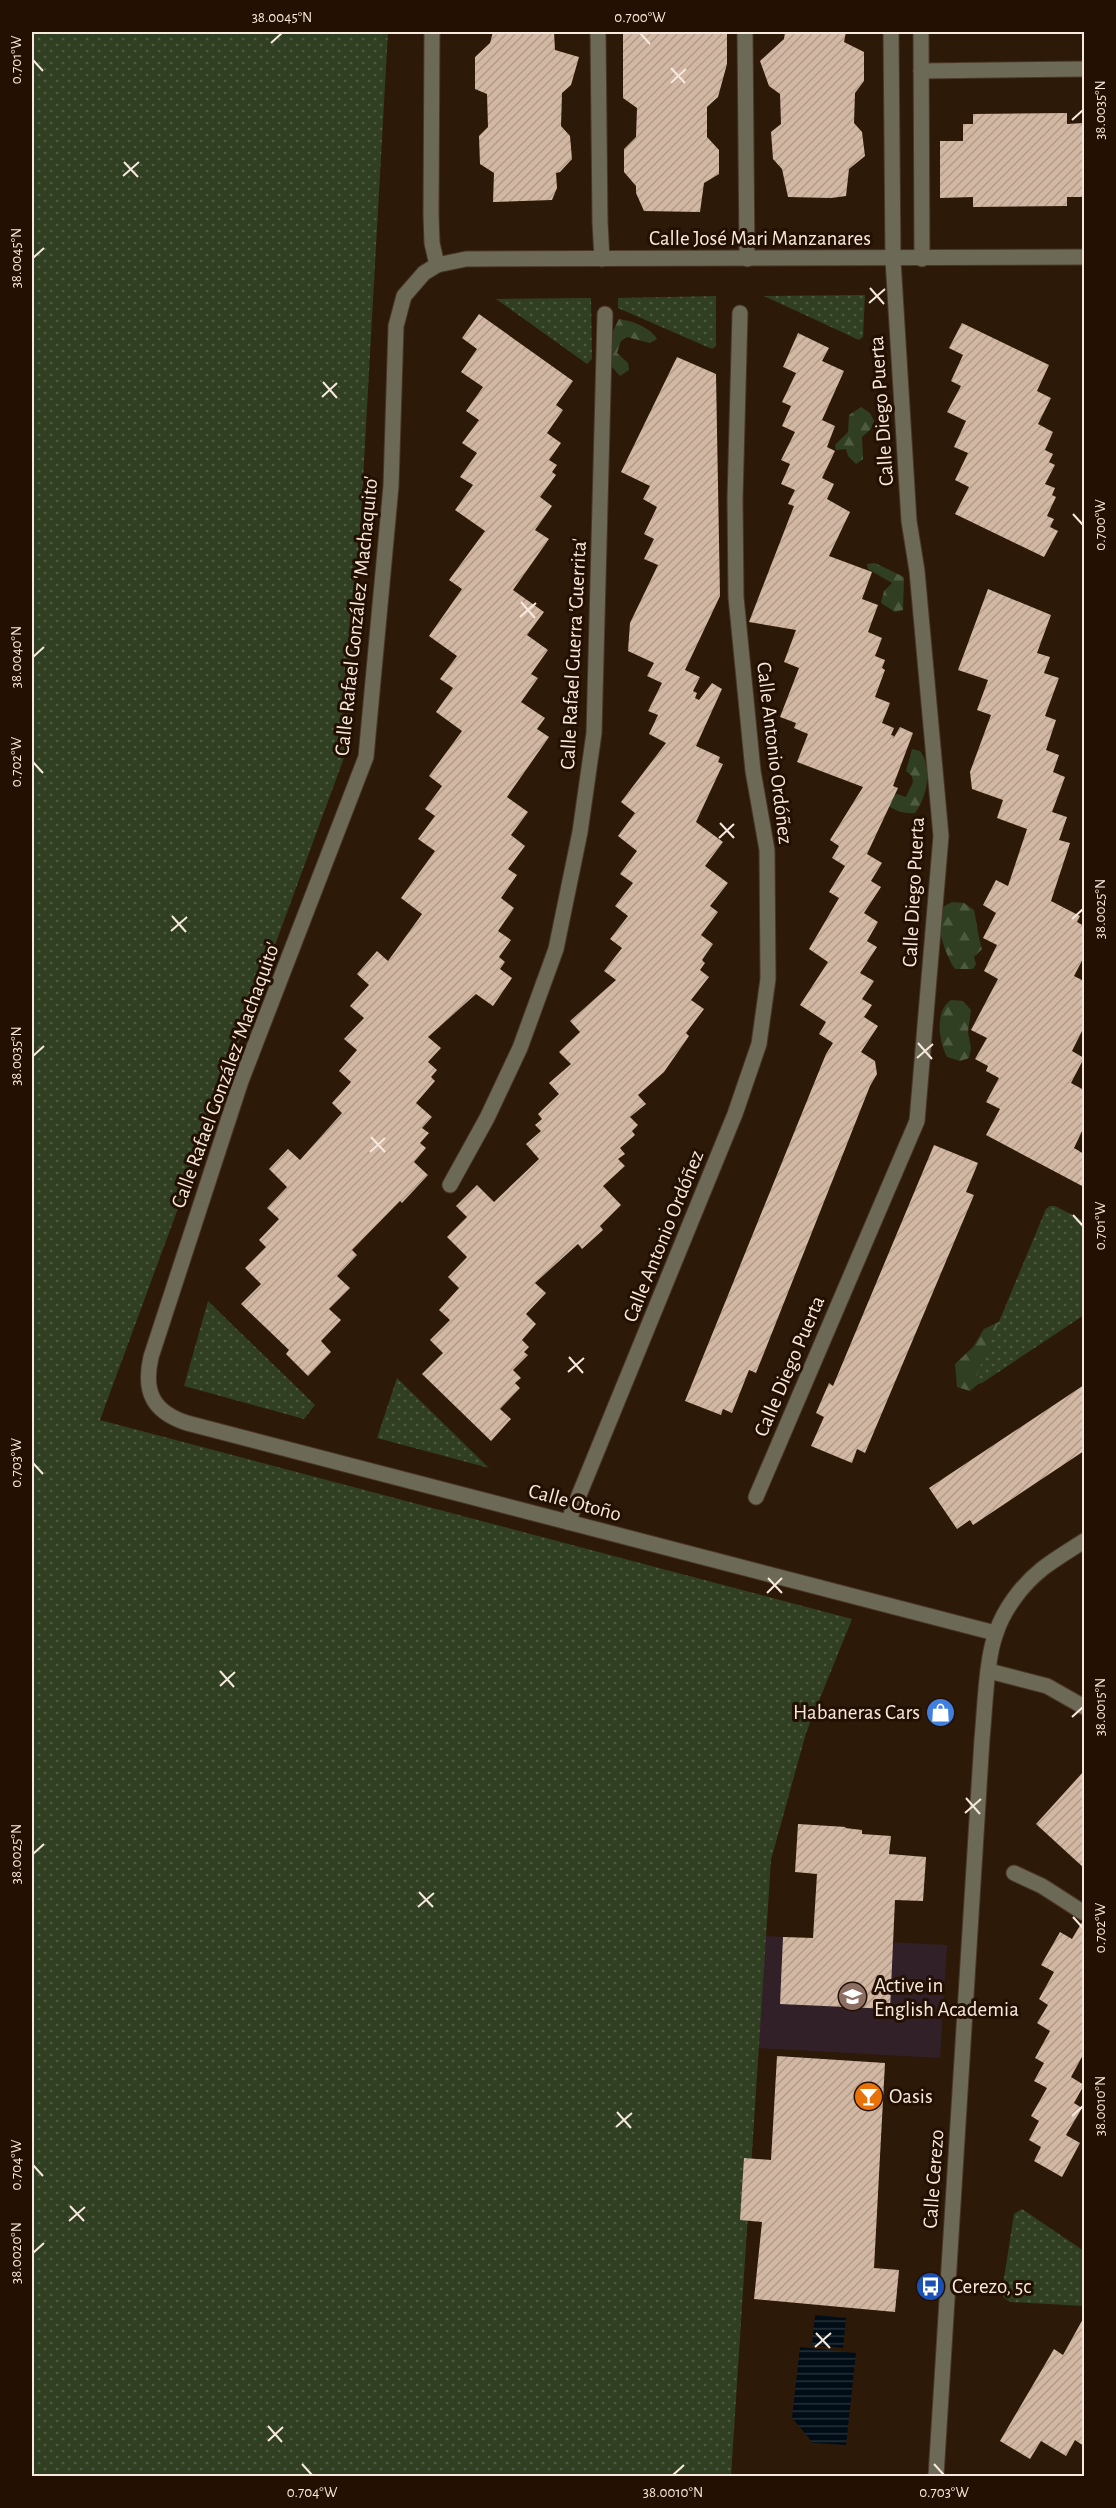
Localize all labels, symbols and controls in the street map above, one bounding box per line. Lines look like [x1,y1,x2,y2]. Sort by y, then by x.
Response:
text: 38.0045°N [252,10,312,25]
text: 0.700°W [614,10,666,25]
text: 0.701°W [9,35,24,84]
text: 38.0035°N [1093,80,1108,140]
text: 38.0045°N [9,228,24,288]
street label: Calle José Mari Manzanares [649,228,871,249]
street label: Calle Diego Puerta [866,335,897,487]
street label: Calle Rafael González 'Machaquito' [331,475,382,757]
text: 0.700°W [1093,499,1108,551]
street label: Calle Rafael Guerra 'Guerrita' [557,538,590,770]
text: 38.0040°N [9,626,24,688]
street label: Calle Antonio Ordóñez [753,661,796,845]
text: 0.702°W [9,736,24,787]
street label: Calle Diego Puerta [899,816,928,968]
text: 38.0025°N [1093,879,1108,939]
street label: Calle Rafael González 'Machaquito' [168,939,283,1211]
text: 38.0035°N [9,1026,24,1086]
street label: Calle Antonio Ordóñez [619,1147,708,1325]
text: 0.701°W [1093,1201,1108,1250]
street label: Calle Diego Puerta [750,1293,829,1440]
text: 0.703°W [9,1438,24,1488]
street label: Calle Otoño [526,1480,624,1525]
text: 38.0015°N [1093,1678,1108,1736]
shop icon: Habaneras Cars [925,1696,957,1728]
place label: Habaneras Cars [793,1702,920,1723]
text: 38.0025°N [9,1824,24,1884]
text: 0.702°W [1093,1902,1108,1953]
place label: Active in English Academia [874,1975,1019,2020]
school or university icon: Active in English Academia [837,1981,869,2013]
text: 38.0010°N [1093,2076,1108,2136]
bar icon: Oasis [852,2080,884,2112]
place label: Oasis [889,2086,933,2107]
street label: Calle Cerezo [920,2129,947,2229]
text: 0.704°W [9,2139,24,2190]
text: 38.0020°N [9,2222,24,2284]
bus stop icon: Cerezo, 5c [915,2270,947,2302]
place label: Cerezo, 5c [952,2276,1031,2297]
text: 0.704°W [287,2485,338,2500]
text: 38.0010°N [643,2485,703,2500]
text: 0.703°W [919,2485,969,2500]

